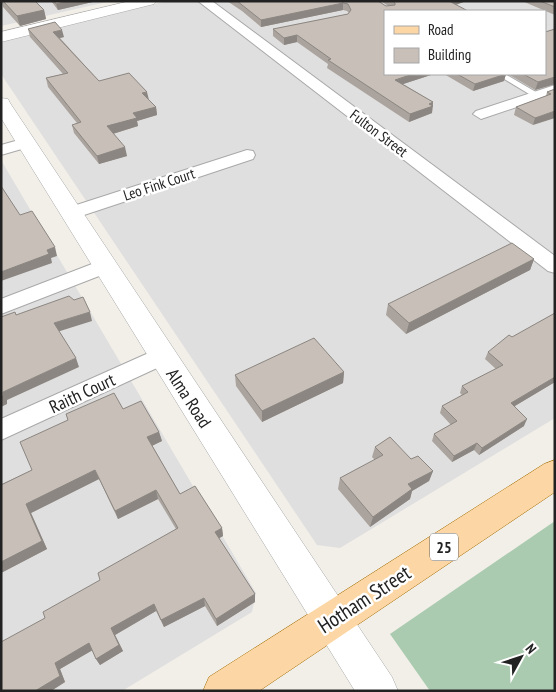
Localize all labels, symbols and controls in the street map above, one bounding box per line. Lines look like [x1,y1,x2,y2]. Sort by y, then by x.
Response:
legend [384,10,546,75]
text: Road [428,20,454,39]
text: Building [428,45,471,64]
street label: Fulton Street [346,105,412,161]
street label: Leo Fink Court [121,164,197,204]
street label: Alma Road [161,364,217,432]
street label: Raith Court [45,368,119,418]
road number: 25 [430,534,458,560]
street label: Hotham Street [312,559,416,639]
north arrow [496,632,546,682]
text: N [522,640,540,657]

